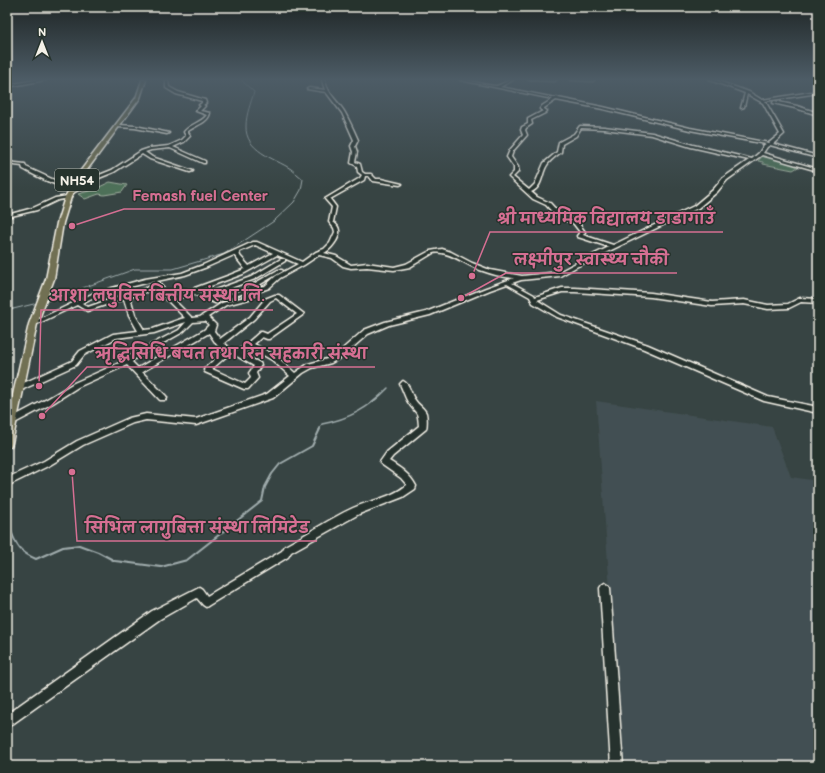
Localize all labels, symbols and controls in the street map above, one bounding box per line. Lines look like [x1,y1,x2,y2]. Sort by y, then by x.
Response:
north arrow [22,22,62,62]
text: N [38,26,46,39]
road number: NH54 [55,169,99,191]
callout: Femash fuel Center [124,182,275,209]
text: Femash fuel Center [132,187,269,206]
callout: श्री माध्यमिक विद्यालय डाडागाउँ [490,205,723,232]
text: श्री माध्यमिक विद्यालय डाडागाउँ [497,205,717,229]
text: लक्ष्मीपुर स्वास्थ्य चौकी [511,245,670,272]
callout: लक्ष्मीपुर स्वास्थ्य चौकी [506,246,677,273]
callout: आशा लघुवित्त बित्तीय संस्था लि. [41,283,273,310]
text: आशा लघुवित्त बित्तीय संस्था लि. [49,283,265,308]
callout: ऋद्धिसिधि बचत तथा रिन सहकारी संस्था [87,340,375,367]
text: ऋद्धिसिधि बचत तथा रिन सहकारी संस्था [93,341,369,365]
callout: सिभिल लागुबित्ता संस्था लिमिटेड [77,514,317,541]
text: सिभिल लागुबित्ता संस्था लिमिटेड [83,515,310,539]

